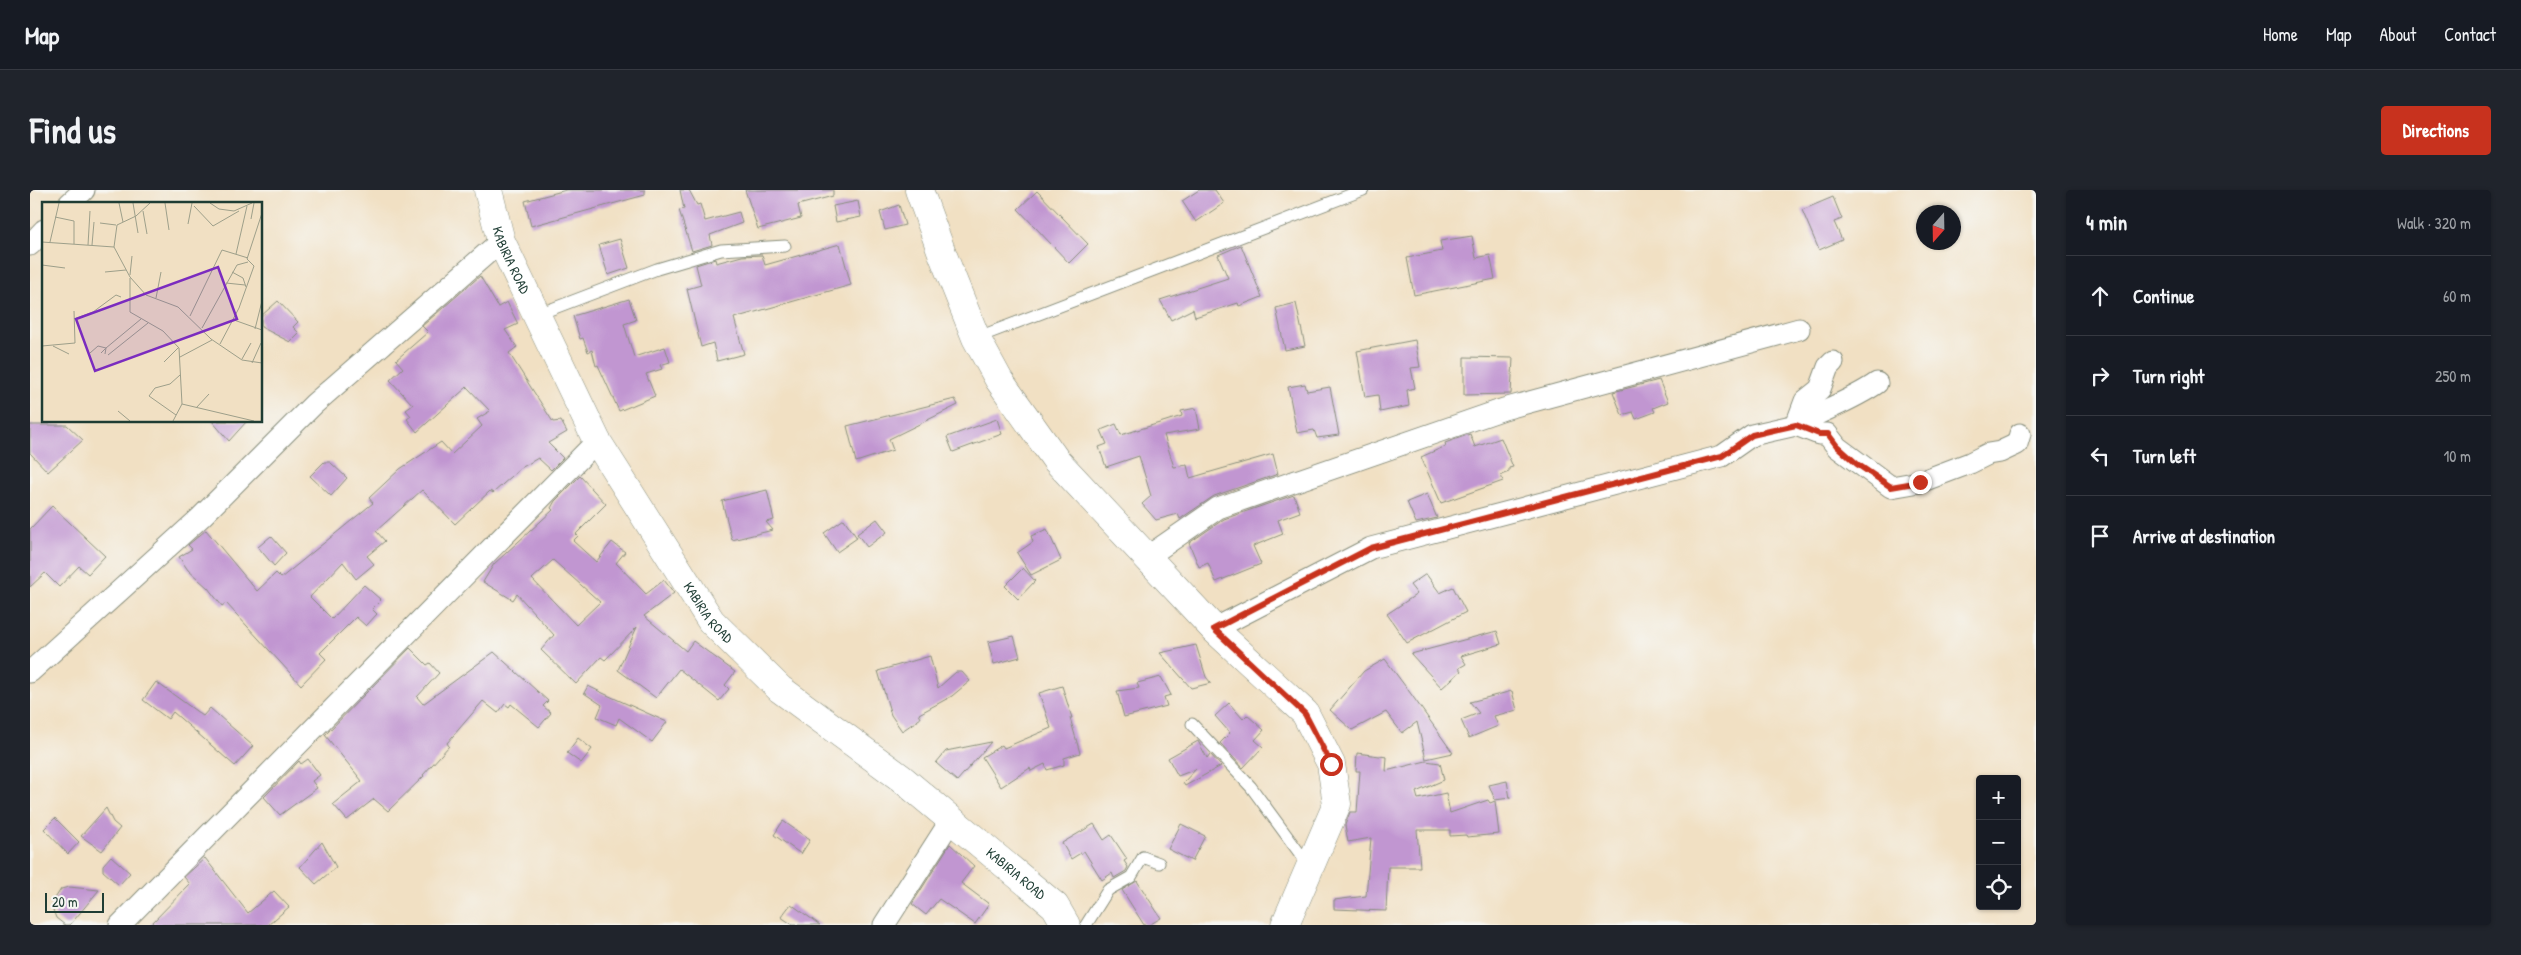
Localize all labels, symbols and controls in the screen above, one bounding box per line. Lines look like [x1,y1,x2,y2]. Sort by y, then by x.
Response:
text: Map [25,19,59,51]
text: Home [2263,22,2298,47]
text: Map [2326,22,2351,47]
text: About [2379,22,2416,47]
text: Contact [2444,22,2496,47]
button: Directions [2381,106,2491,155]
text: Find us [30,107,116,154]
inset map [42,202,262,422]
north arrow [1916,205,1961,250]
text: 4 min [2086,208,2127,237]
text: Walk · 320 m [2397,212,2471,234]
street label: KABIRIA ROAD [489,224,535,297]
icon: ahead [2086,282,2114,310]
text: Continue [2133,283,2194,309]
text: 60 m [2443,285,2471,307]
icon: right [2086,362,2114,390]
text: Turn right [2133,363,2204,389]
text: 250 m [2435,365,2471,387]
icon: left [2086,442,2114,470]
text: Turn left [2133,443,2196,469]
text: 10 m [2443,445,2471,467]
route end [1909,471,1932,494]
icon: arrive [2086,522,2114,550]
text: Arrive at destination [2133,523,2275,549]
street label: KABIRIA ROAD [680,578,738,647]
route start [1320,753,1343,776]
map controls [1976,775,2021,910]
button: + [1976,775,2021,820]
button: − [1976,820,2021,865]
street label: KABIRIA ROAD [982,843,1050,904]
button: locate [1976,865,2021,910]
scale bar [45,890,104,913]
text: 20 m [52,892,78,911]

